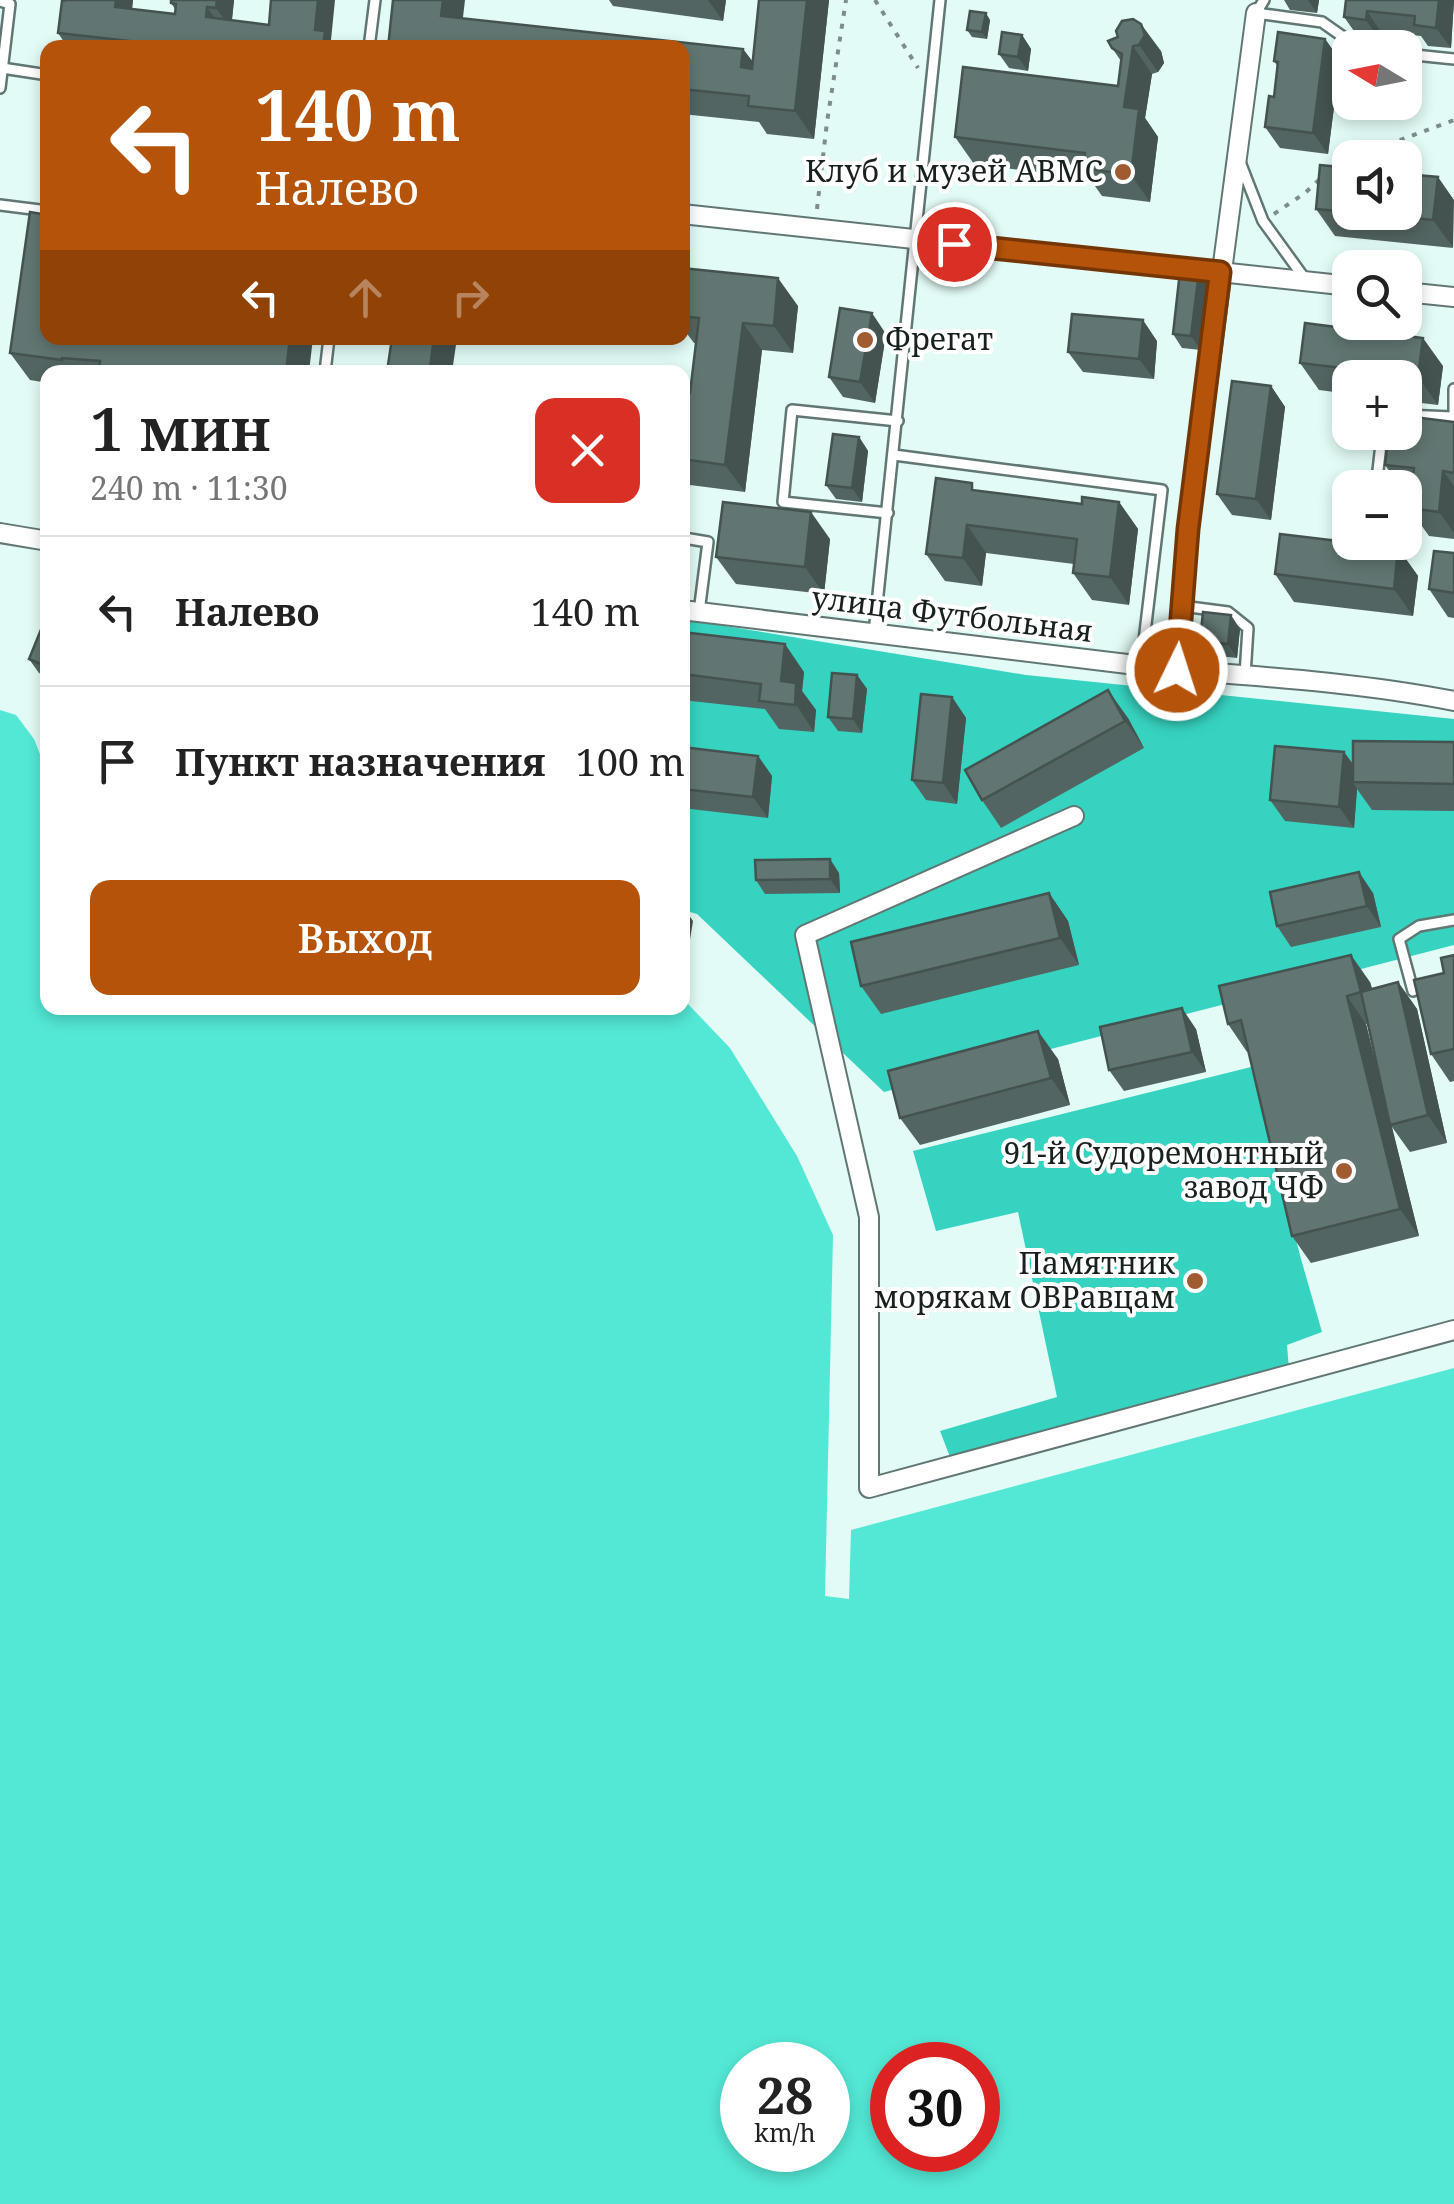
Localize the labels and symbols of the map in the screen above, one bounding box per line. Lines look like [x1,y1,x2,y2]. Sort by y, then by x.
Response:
north arrow [1332,30,1422,120]
place label: Клуб и музей АВМС [805,150,1103,191]
marker: Клуб и музей АВМС [1112,161,1134,183]
pin [912,202,997,287]
place label: Фрегат [885,318,993,359]
marker: Фрегат [854,329,876,351]
street label: улица Футбольная [809,576,1095,651]
position arrow [1125,618,1229,722]
place label: 91-й Судоремонтный завод ЧФ [1004,1132,1324,1207]
marker: 91-й Судоремонтный завод ЧФ [1333,1160,1355,1182]
place label: Памятник морякам ОВРавцам [874,1242,1175,1317]
marker: Памятник морякам ОВРавцам [1184,1270,1206,1292]
speed limit sign: 30 [870,2042,1000,2172]

